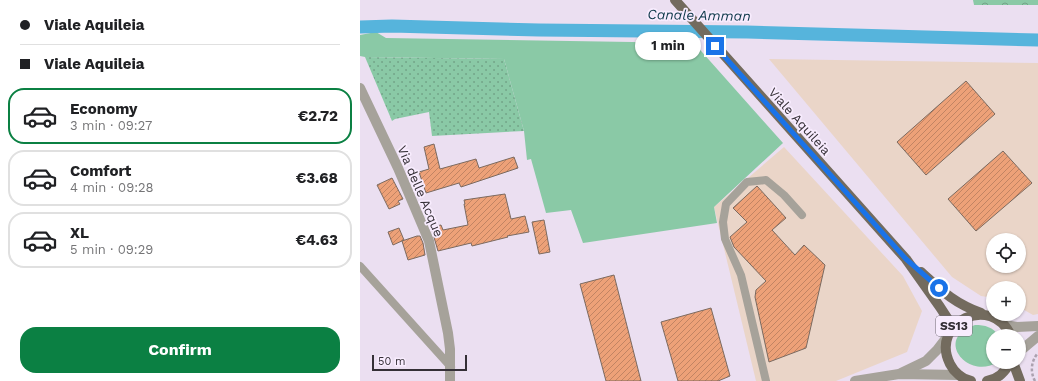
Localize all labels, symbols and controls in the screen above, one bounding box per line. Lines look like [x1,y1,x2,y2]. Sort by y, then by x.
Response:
water label: Canale Amman [647,6,751,24]
text: Viale Aquileia [44,16,144,34]
callout: 1 min [635,32,701,60]
route end [706,37,724,55]
text: 1 min [651,38,685,53]
text: Viale Aquileia [44,55,144,73]
street label: Viale Aquileia [766,85,834,158]
icon: car [22,98,58,134]
text: Economy [70,100,137,118]
text: €2.72 [298,107,338,125]
text: 3 min · 09:27 [70,118,152,133]
street label: Via delle Acque [395,143,447,239]
icon: car [22,160,58,196]
text: Comfort [70,162,131,180]
text: €3.68 [296,169,338,187]
text: 4 min · 09:28 [70,180,154,195]
icon: car [22,222,58,258]
text: XL [70,224,89,242]
text: €4.63 [295,231,338,249]
map controls [986,233,1026,369]
button: locate [986,233,1026,273]
text: 5 min · 09:29 [70,242,153,257]
route start [930,279,948,297]
button: + [986,281,1026,321]
road number: SS13 [936,316,972,336]
button: Confirm [20,327,340,373]
button: − [986,329,1026,369]
scale bar [372,353,467,372]
text: 50 m [378,355,405,368]

